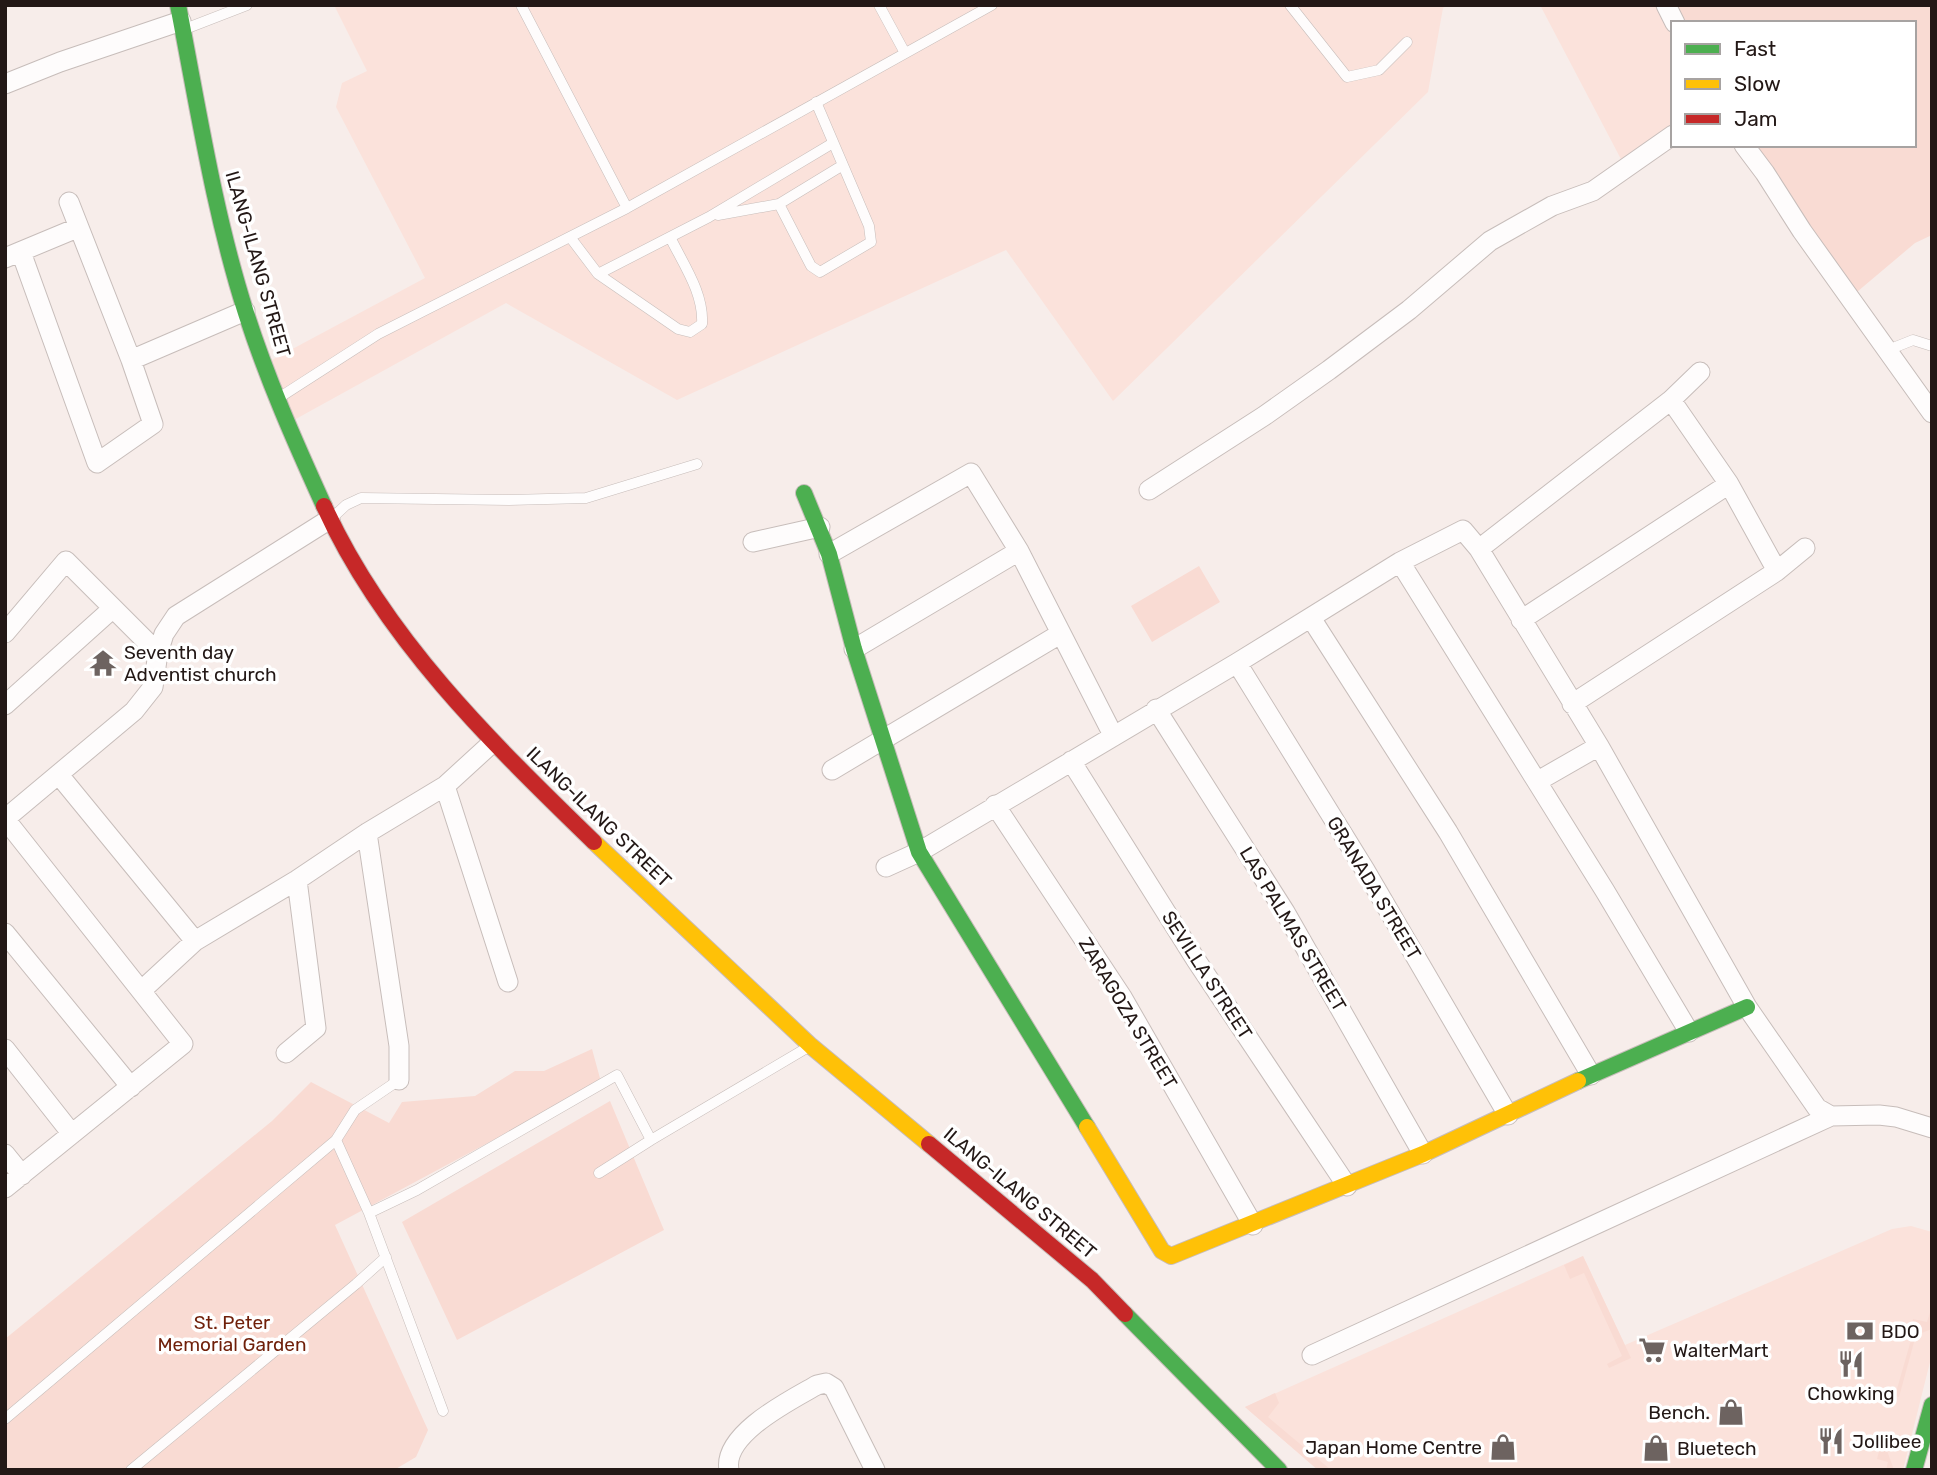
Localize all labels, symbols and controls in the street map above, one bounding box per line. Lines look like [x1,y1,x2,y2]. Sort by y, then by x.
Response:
legend [1671,21,1916,147]
text: Fast [1734,36,1776,61]
text: Slow [1734,71,1781,96]
text: Jam [1734,106,1778,131]
street label: ILANG-ILANG STREET [220,168,296,360]
place label: Seventh day Adventist church [124,641,277,686]
temple icon: Seventh day Adventist church [88,648,118,678]
street label: ILANG-ILANG STREET [522,742,676,892]
street label: GRANADA STREET [1322,812,1426,964]
street label: LAS PALMAS STREET [1235,843,1351,1015]
street label: SEVILLA STREET [1157,907,1257,1043]
street label: ZARAGOZA STREET [1074,933,1182,1093]
street label: ILANG-ILANG STREET [939,1122,1101,1264]
park label: St. Peter Memorial Garden [157,1311,307,1356]
bank icon: BDO [1845,1316,1875,1346]
place label: BDO [1881,1320,1920,1343]
supermarket icon: WalterMart [1637,1335,1667,1365]
place label: WalterMart [1673,1339,1769,1362]
restaurant icon: Chowking [1836,1349,1866,1379]
place label: Chowking [1807,1382,1895,1405]
shop icon: Bench. [1716,1397,1746,1427]
place label: Bench. [1648,1401,1710,1424]
restaurant icon: Jollibee [1816,1426,1846,1456]
place label: Jollibee [1852,1430,1921,1453]
shop icon: Japan Home Centre [1488,1432,1518,1462]
shop icon: Bluetech [1641,1433,1671,1463]
place label: Japan Home Centre [1305,1436,1482,1459]
place label: Bluetech [1677,1437,1756,1460]

